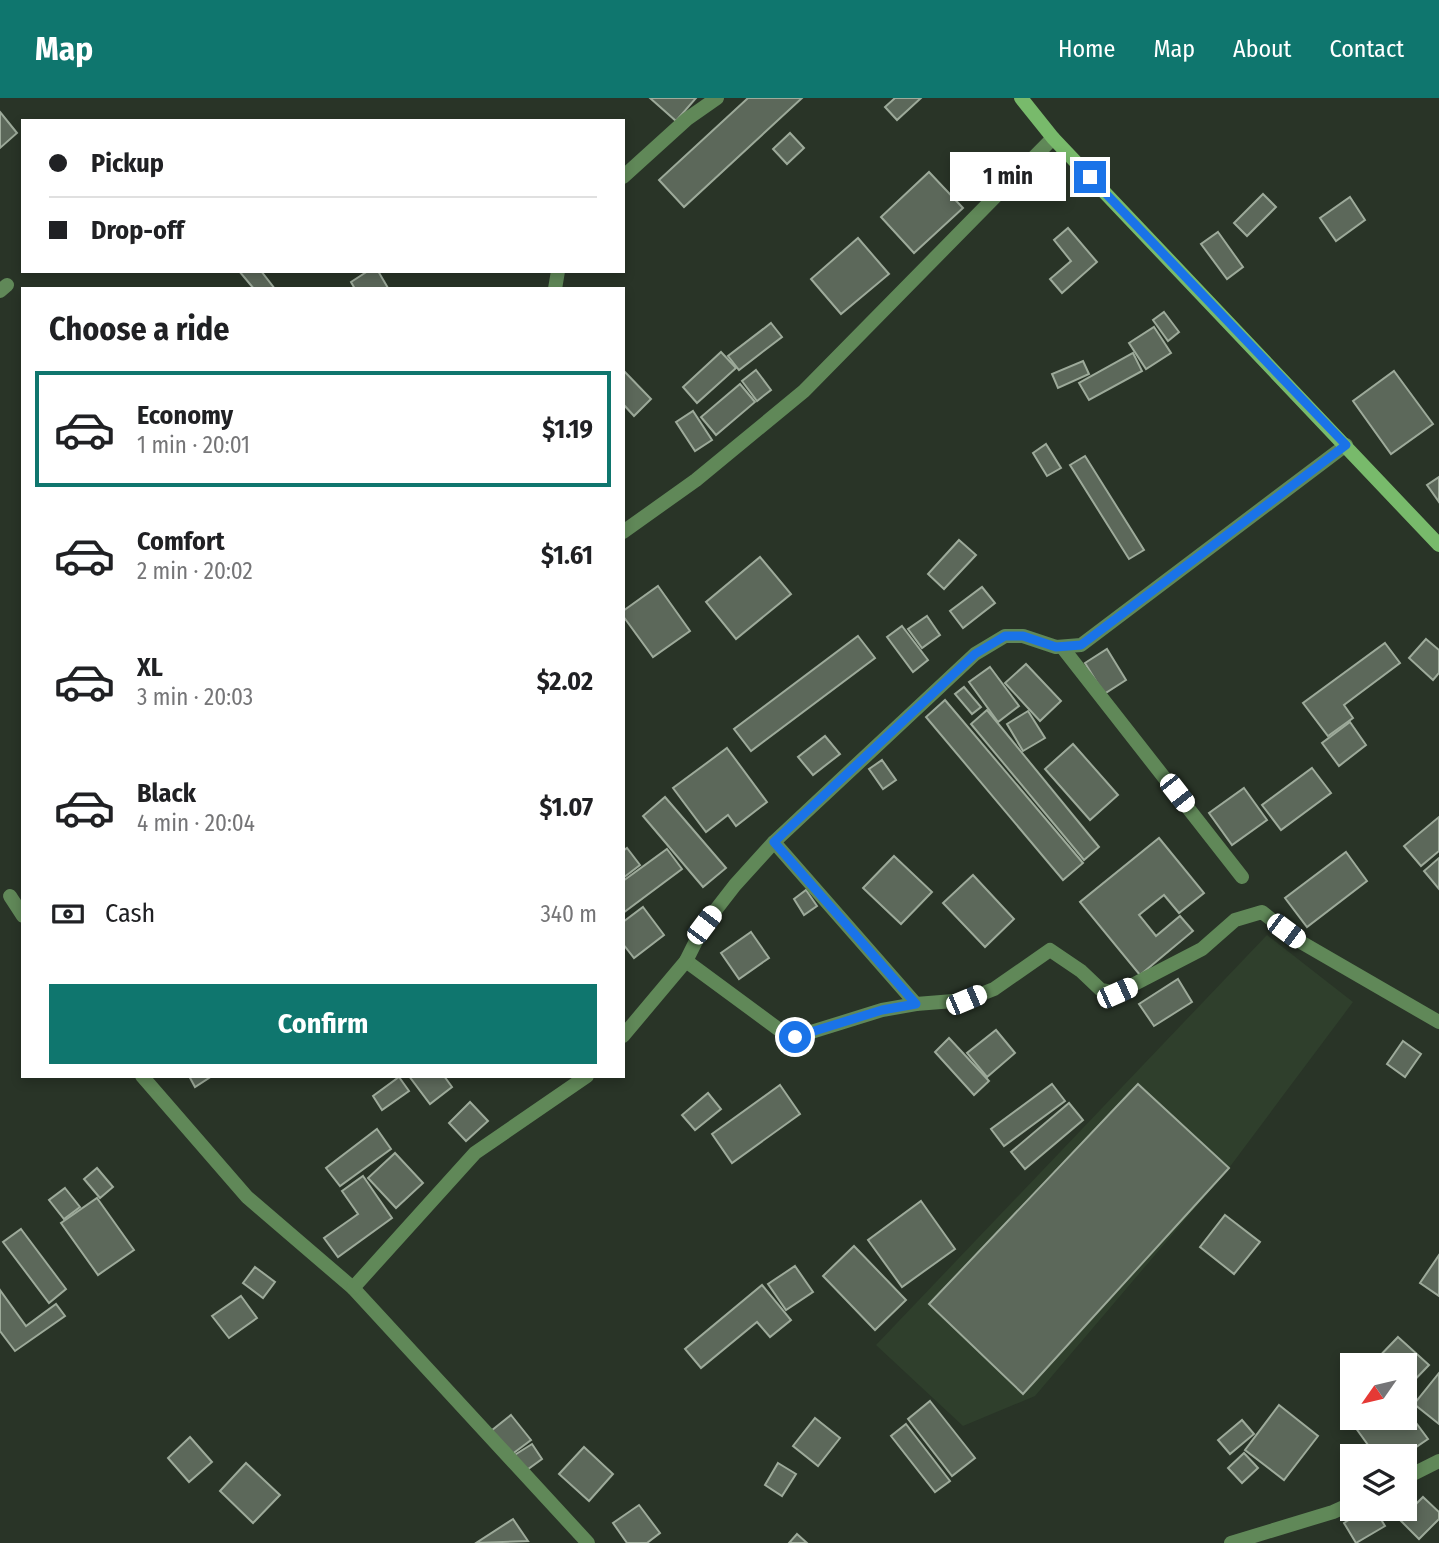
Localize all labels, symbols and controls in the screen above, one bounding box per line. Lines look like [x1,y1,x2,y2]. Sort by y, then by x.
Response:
text: Map [35,29,93,69]
text: Home [1058,35,1115,63]
text: Map [1153,35,1195,63]
text: About [1233,35,1291,63]
text: Contact [1329,35,1404,63]
text: Pickup [91,148,164,179]
callout: 1 min [950,153,1066,202]
route end [1074,161,1106,193]
text: 1 min [983,162,1033,190]
text: Drop-off [91,215,184,246]
text: Choose a ride [49,310,230,348]
icon: car [53,398,116,461]
text: Economy [137,400,233,431]
text: $1.19 [542,414,593,445]
text: 1 min · 20:01 [137,431,250,459]
icon: car [53,524,116,587]
text: Comfort [137,526,225,557]
text: $1.61 [541,540,593,571]
text: 2 min · 20:02 [137,557,253,585]
icon: car [53,650,116,713]
text: XL [137,652,163,683]
text: $2.02 [537,666,593,697]
text: 3 min · 20:03 [137,683,253,711]
car [1156,770,1199,816]
icon: car [53,776,116,839]
text: Black [137,778,196,809]
text: $1.07 [540,792,593,823]
text: 4 min · 20:04 [137,809,255,837]
icon: cash [49,895,87,933]
text: Cash [105,898,155,929]
text: 340 m [541,900,597,928]
car [683,902,726,948]
car [1263,910,1310,952]
car [1094,975,1141,1011]
car [943,982,990,1018]
button: Confirm [49,984,597,1064]
route start [779,1021,811,1053]
north arrow [1340,1353,1418,1430]
map controls [1340,1353,1417,1521]
button: layers [1340,1444,1417,1521]

